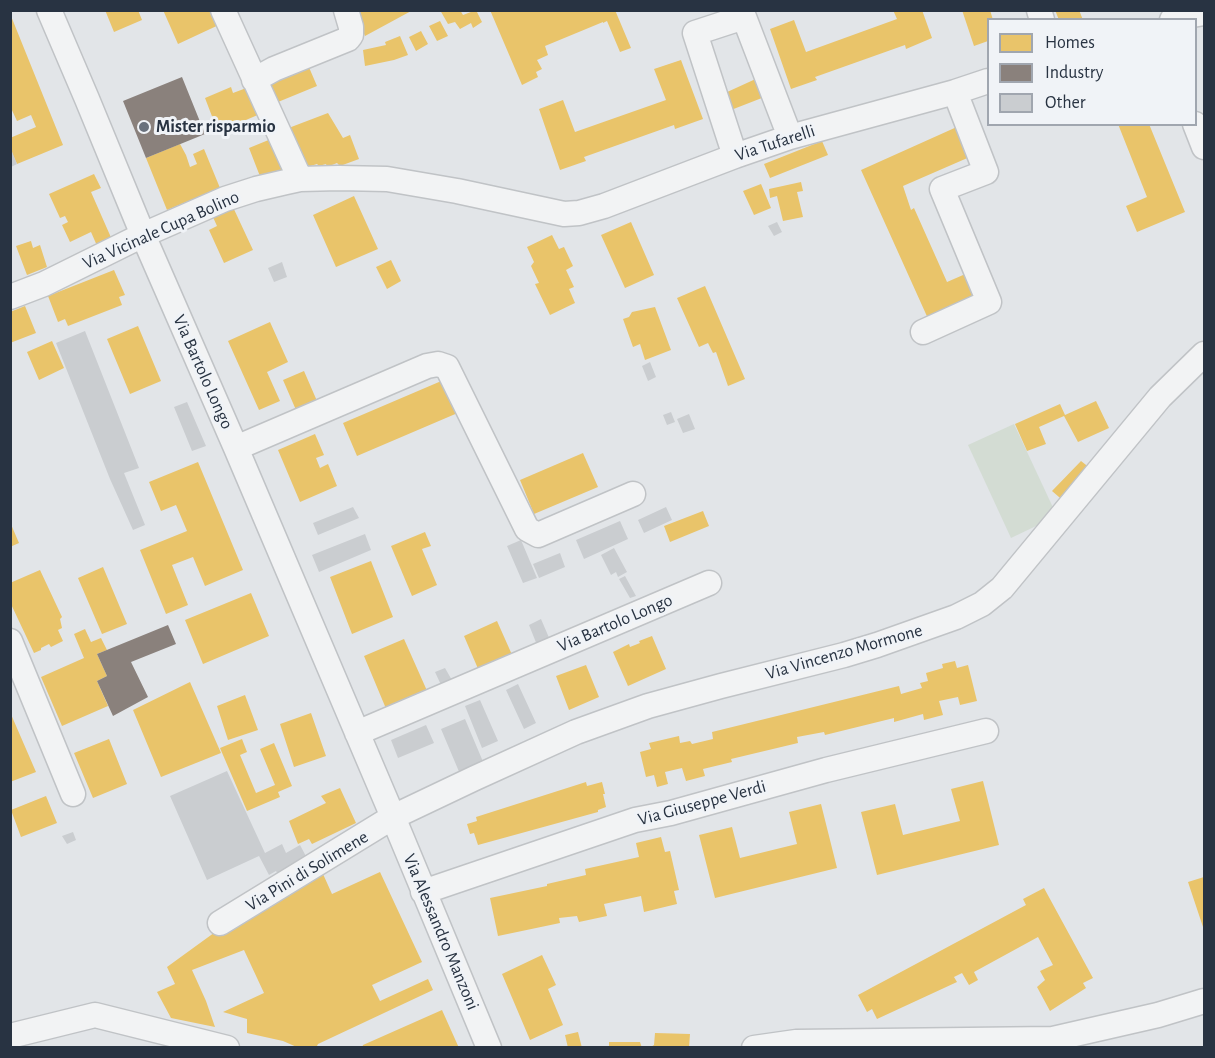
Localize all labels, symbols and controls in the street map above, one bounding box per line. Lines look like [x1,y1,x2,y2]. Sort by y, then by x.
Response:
legend [987,18,1197,126]
text: Homes [1045,34,1095,52]
text: Industry [1045,64,1104,82]
text: Other [1045,94,1086,112]
place label: Mister risparmio [156,116,276,138]
marker: Mister risparmio [137,120,151,134]
street label: Via Tufarelli [732,120,818,166]
street label: Via Vicinale Cupa Bolino [79,186,243,274]
street label: Via Bartolo Longo [168,312,238,432]
street label: Via Bartolo Longo [554,589,676,657]
street label: Via Vincenzo Mormone [763,619,925,685]
street label: Via Giuseppe Verdi [636,776,768,830]
street label: Via Pini di Solimene [242,826,372,916]
street label: Via Alessandro Manzoni [398,851,484,1013]

